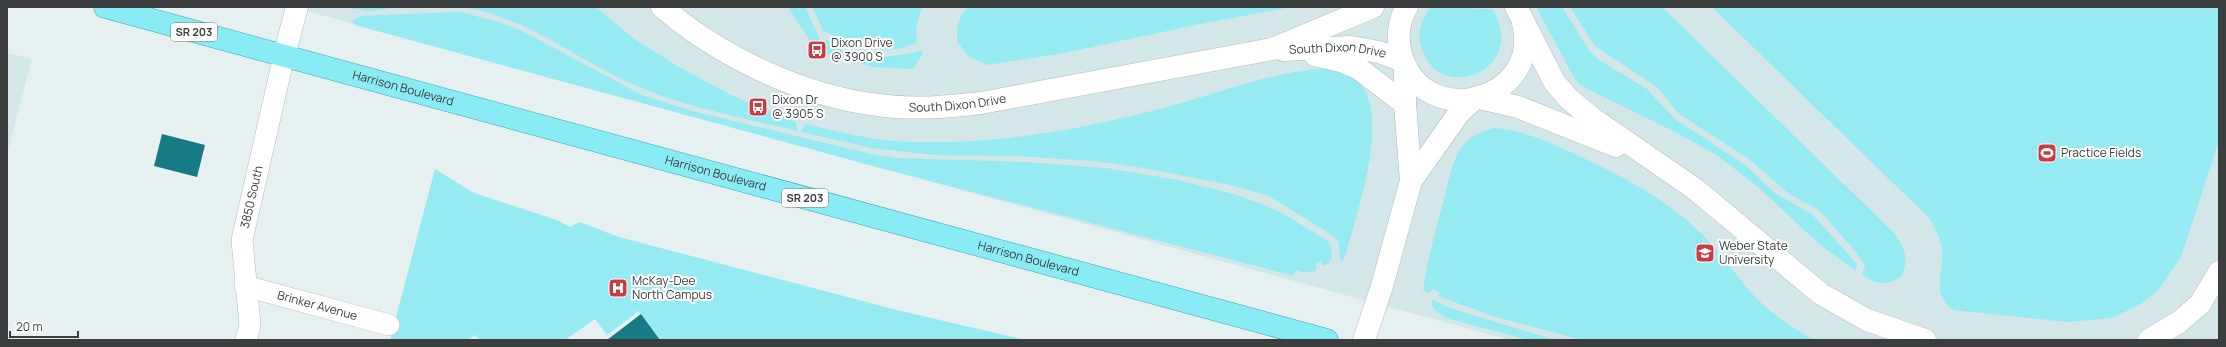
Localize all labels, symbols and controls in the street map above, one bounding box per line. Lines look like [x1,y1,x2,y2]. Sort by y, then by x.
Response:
road number: SR 203 [171,23,217,41]
place label: Dixon Drive @ 3900 S [831,34,893,65]
street label: South Dixon Drive [1289,38,1389,62]
bus stop icon: Dixon Drive @ 3900 S [806,39,828,61]
street label: Harrison Boulevard [351,66,456,110]
street label: South Dixon Drive [909,90,1007,116]
place label: Dixon Dr @ 3905 S [772,91,823,122]
bus stop icon: Dixon Dr @ 3905 S [747,96,769,118]
sports icon: Practice Fields [2036,142,2058,164]
place label: Practice Fields [2061,144,2141,161]
street label: Harrison Boulevard [663,151,768,195]
street label: 3850 South [236,164,267,230]
road number: SR 203 [782,189,828,207]
street label: Harrison Boulevard [976,236,1081,280]
place label: Weber State University [1719,237,1788,268]
school or university icon: Weber State University [1694,242,1716,264]
place label: McKay-Dee North Campus [632,272,712,303]
hospital icon: McKay-Dee North Campus [607,277,629,299]
street label: Brinker Avenue [276,286,359,324]
scale bar [10,313,78,339]
text: 20 m [16,318,43,335]

